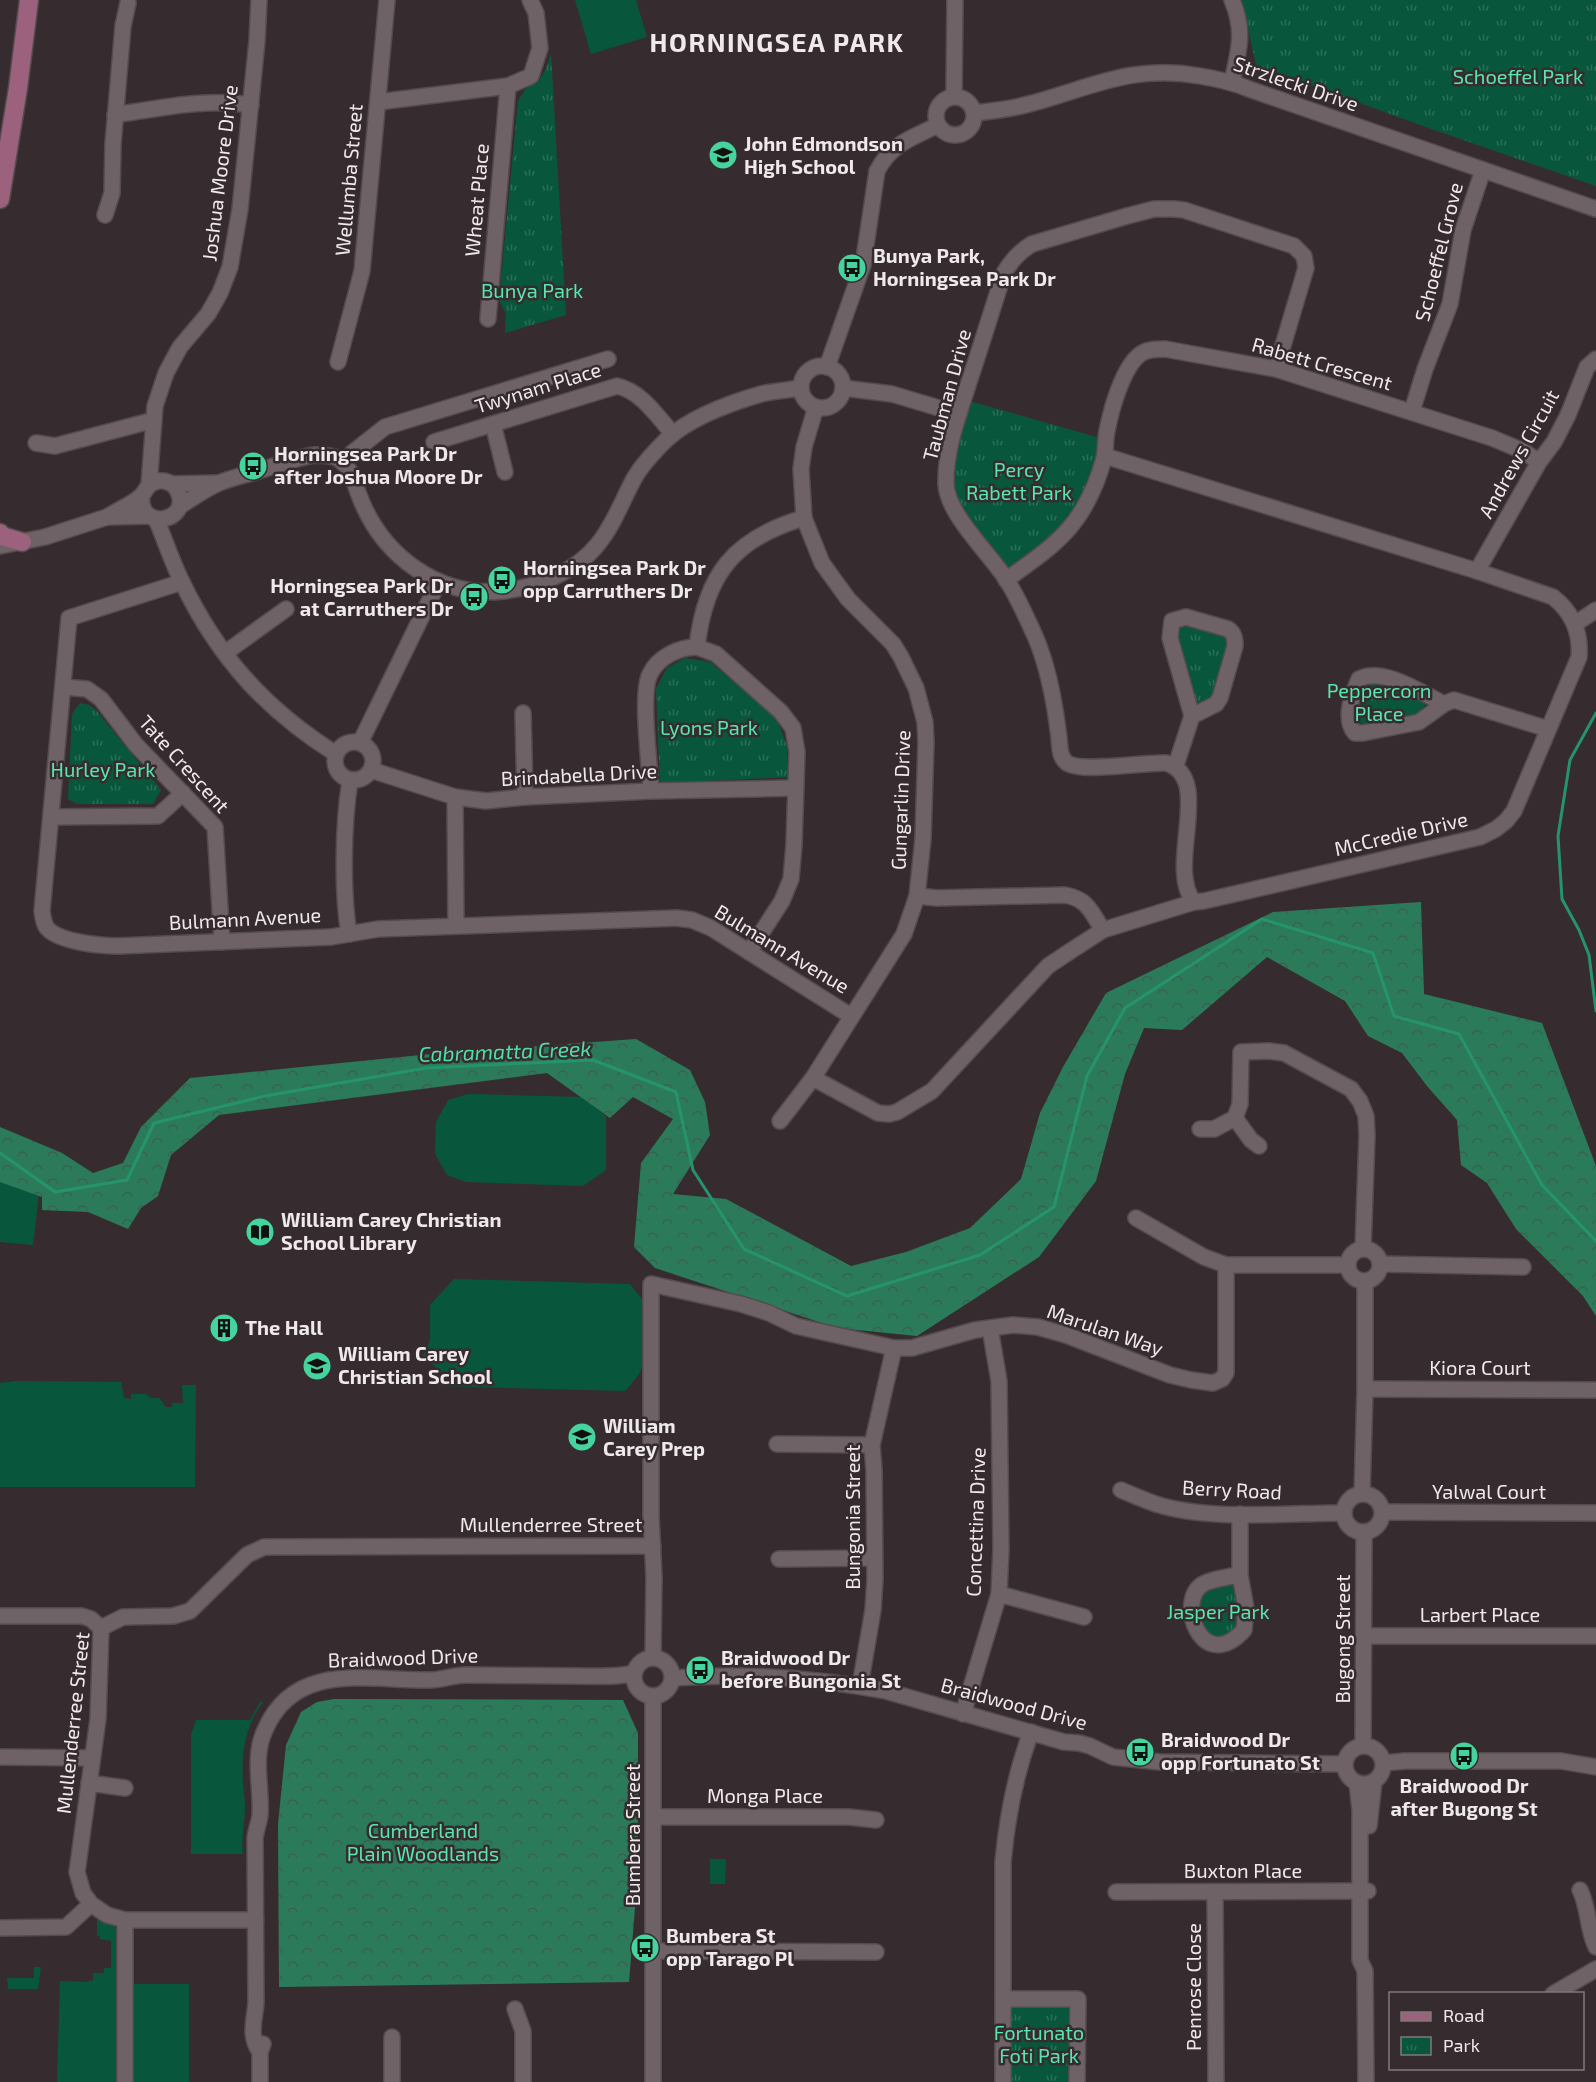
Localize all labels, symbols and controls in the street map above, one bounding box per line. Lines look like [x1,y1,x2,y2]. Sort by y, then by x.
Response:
district label: HORNINGSEA PARK [650,26,904,57]
street label: Strzlecki Drive [1231,50,1362,116]
park label: Schoeffel Park [1453,64,1583,88]
street label: Joshua Moore Drive [196,83,242,262]
street label: Wellumba Street [329,103,367,257]
place label: John Edmondson High School [744,131,903,178]
school or university icon: John Edmondson High School [707,139,739,171]
street label: Wheat Place [459,142,493,257]
street label: Schoeffel Grove [1409,180,1467,324]
place label: Bunya Park, Horningsea Park Dr [873,243,1056,290]
bus stop icon: Bunya Park, Horningsea Park Dr [836,252,868,284]
park label: Bunya Park [481,278,583,302]
street label: Taubman Drive [917,326,975,463]
street label: Rabett Crescent [1249,332,1396,395]
street label: Twynam Place [472,356,604,418]
street label: Andrews Circuit [1473,385,1563,522]
place label: Horningsea Park Dr after Joshua Moore Dr [274,441,483,488]
bus stop icon: Horningsea Park Dr after Joshua Moore Dr [237,450,269,482]
park label: Percy Rabett Park [966,457,1072,504]
place label: Horningsea Park Dr opp Carruthers Dr [523,555,706,602]
bus stop icon: Horningsea Park Dr opp Carruthers Dr [486,564,518,596]
place label: Horningsea Park Dr at Carruthers Dr [270,573,453,620]
bus stop icon: Horningsea Park Dr at Carruthers Dr [458,581,490,613]
park label: Peppercorn Place [1327,678,1431,725]
street label: Tate Crescent [135,710,235,817]
park label: Lyons Park [660,715,758,739]
street label: Gungarlin Drive [886,730,914,870]
park label: Hurley Park [51,757,155,781]
street label: Brindabella Drive [500,758,658,790]
street label: McCredie Drive [1332,806,1470,860]
street label: Bulmann Avenue [711,899,854,998]
street label: Bulmann Avenue [168,902,322,934]
water label: Cabramatta Creek [418,1035,592,1066]
place label: William Carey Christian School Library [281,1207,502,1255]
library icon: William Carey Christian School Library [244,1216,276,1248]
street label: Marulan Way [1044,1298,1167,1360]
building icon: The Hall [208,1312,240,1344]
place label: The Hall [245,1315,323,1339]
place label: William Carey Christian School [338,1341,492,1388]
school or university icon: William Carey Christian School [301,1350,333,1382]
street label: Kiora Court [1429,1355,1531,1379]
place label: William Carey Prep [603,1413,705,1461]
school or university icon: William Carey Prep [566,1421,598,1453]
street label: Bungonia Street [840,1444,864,1590]
street label: Concettina Drive [960,1447,990,1597]
street label: Berry Road [1182,1474,1283,1504]
street label: Yalwal Court [1432,1479,1546,1503]
street label: Mullenderree Street [460,1512,643,1536]
street label: Bugong Street [1330,1574,1354,1704]
park label: Jasper Park [1166,1599,1270,1623]
street label: Larbert Place [1420,1602,1540,1626]
street label: Mullenderree Street [51,1630,94,1815]
street label: Braidwood Drive [327,1642,479,1672]
place label: Braidwood Dr before Bungonia St [721,1645,901,1692]
bus stop icon: Braidwood Dr before Bungonia St [684,1654,716,1686]
street label: Braidwood Drive [939,1672,1090,1734]
place label: Braidwood Dr opp Fortunato St [1161,1727,1320,1774]
bus stop icon: Braidwood Dr opp Fortunato St [1124,1736,1156,1768]
bus stop icon: Braidwood Dr after Bugong St [1448,1740,1480,1772]
street label: Bumbera Street [620,1763,644,1906]
place label: Braidwood Dr after Bugong St [1390,1773,1538,1820]
street label: Monga Place [707,1783,823,1807]
park label: Cumberland Plain Woodlands [347,1818,499,1865]
street label: Buxton Place [1184,1858,1302,1882]
place label: Bumbera St opp Tarago Pl [666,1923,794,1970]
street label: Penrose Close [1181,1923,1205,2051]
bus stop icon: Bumbera St opp Tarago Pl [629,1932,661,1964]
legend [1389,1992,1584,2070]
text: Road [1443,2004,1484,2026]
park label: Fortunato Foti Park [994,2020,1084,2067]
text: Park [1443,2034,1480,2056]

